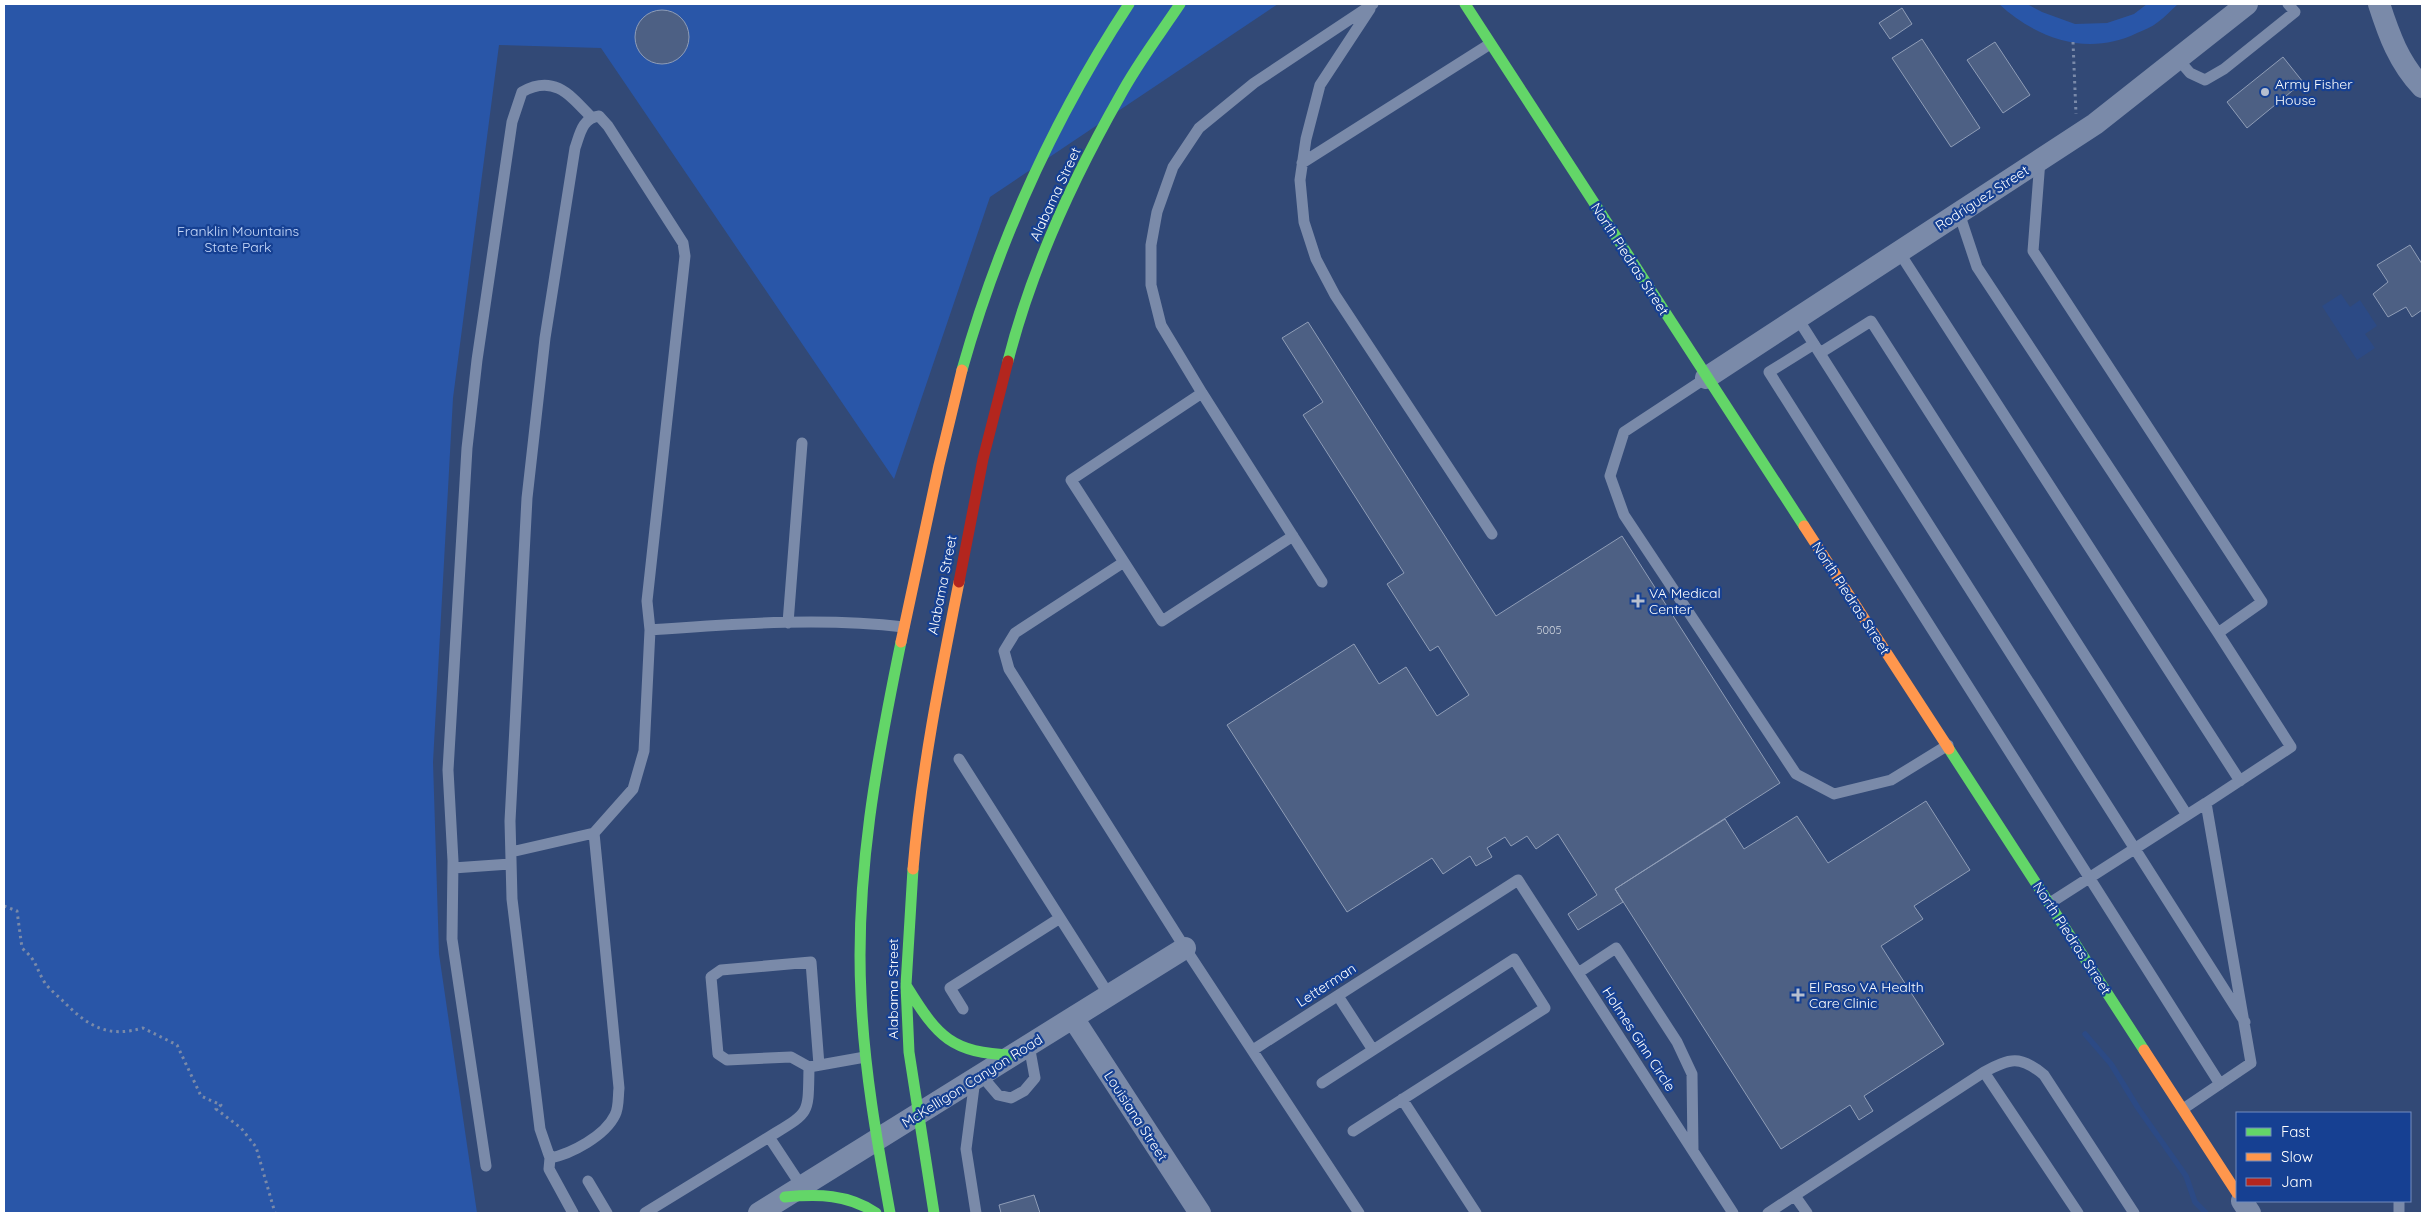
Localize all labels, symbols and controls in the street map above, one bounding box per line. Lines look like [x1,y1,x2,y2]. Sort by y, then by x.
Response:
place label: Army Fisher House [2275,75,2353,109]
marker: Army Fisher House [2259,86,2271,98]
street label: Alabama Street [1025,144,1085,244]
street label: Rodriguez Street [1932,161,2032,235]
street label: North Piedras Street [1587,199,1673,319]
park label: Franklin Mountains State Park [177,222,299,256]
street label: Alabama Street [924,533,961,636]
street label: North Piedras Street [1808,538,1894,658]
place label: VA Medical Center [1649,584,1721,618]
marker: VA Medical Center [1631,594,1645,608]
house number: 5005 [1536,623,1562,637]
street label: North Piedras Street [2029,878,2115,998]
street label: Alabama Street [884,938,902,1040]
street label: Letterman [1293,959,1359,1011]
place label: El Paso VA Health Care Clinic [1809,978,1924,1012]
street label: Holmes Ginn Circle [1598,983,1680,1095]
marker: El Paso VA Health Care Clinic [1791,988,1805,1002]
street label: McKelligon Canyon Road [898,1030,1046,1132]
street label: Louisiana Street [1100,1068,1172,1165]
legend [2236,1112,2411,1202]
text: Fast [2281,1122,2310,1141]
text: Slow [2281,1147,2313,1166]
text: Jam [2281,1172,2312,1191]

